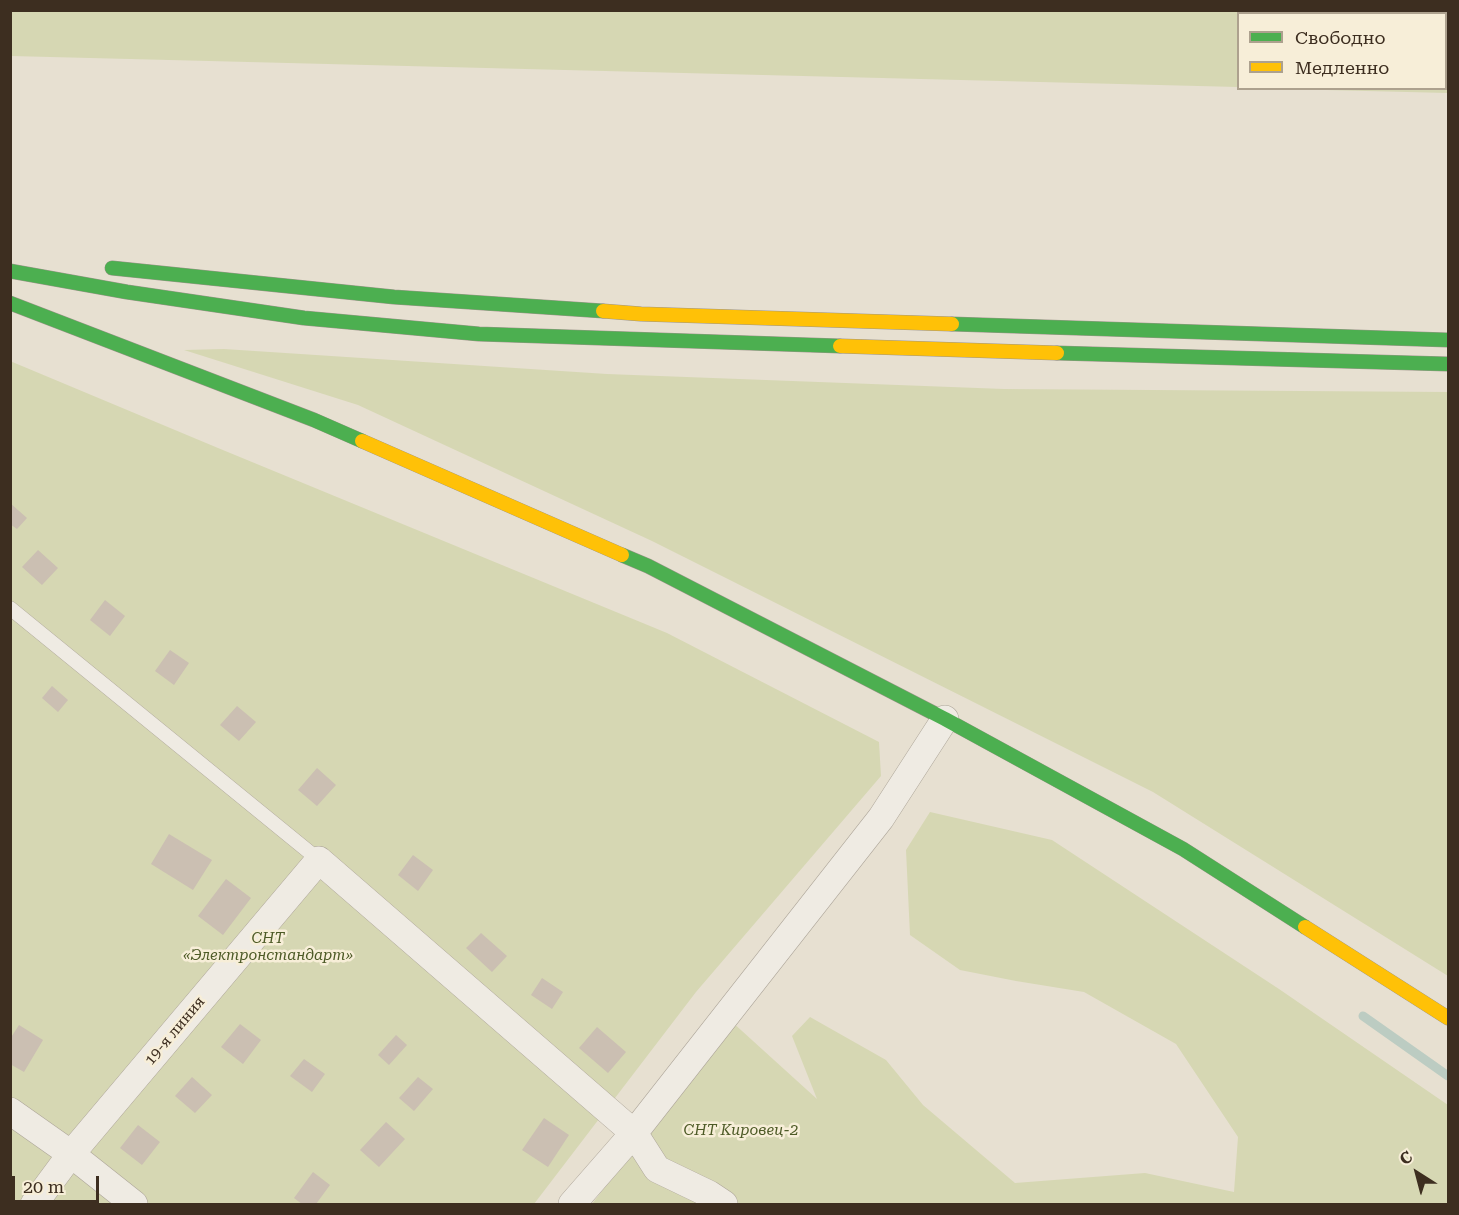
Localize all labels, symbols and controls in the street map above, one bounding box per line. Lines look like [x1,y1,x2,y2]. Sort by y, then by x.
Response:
legend [1237,12,1447,90]
text: Свободно [1295,27,1385,48]
text: Медленно [1295,57,1389,78]
park label: СНТ «Электронстандарт» [183,930,353,965]
street label: 19-я линия [141,993,209,1069]
park label: СНТ Кировец-2 [684,1122,798,1140]
north arrow [1387,1143,1447,1203]
text: С [1396,1147,1416,1169]
scale bar [15,1164,102,1202]
text: 20 m [23,1176,64,1197]

